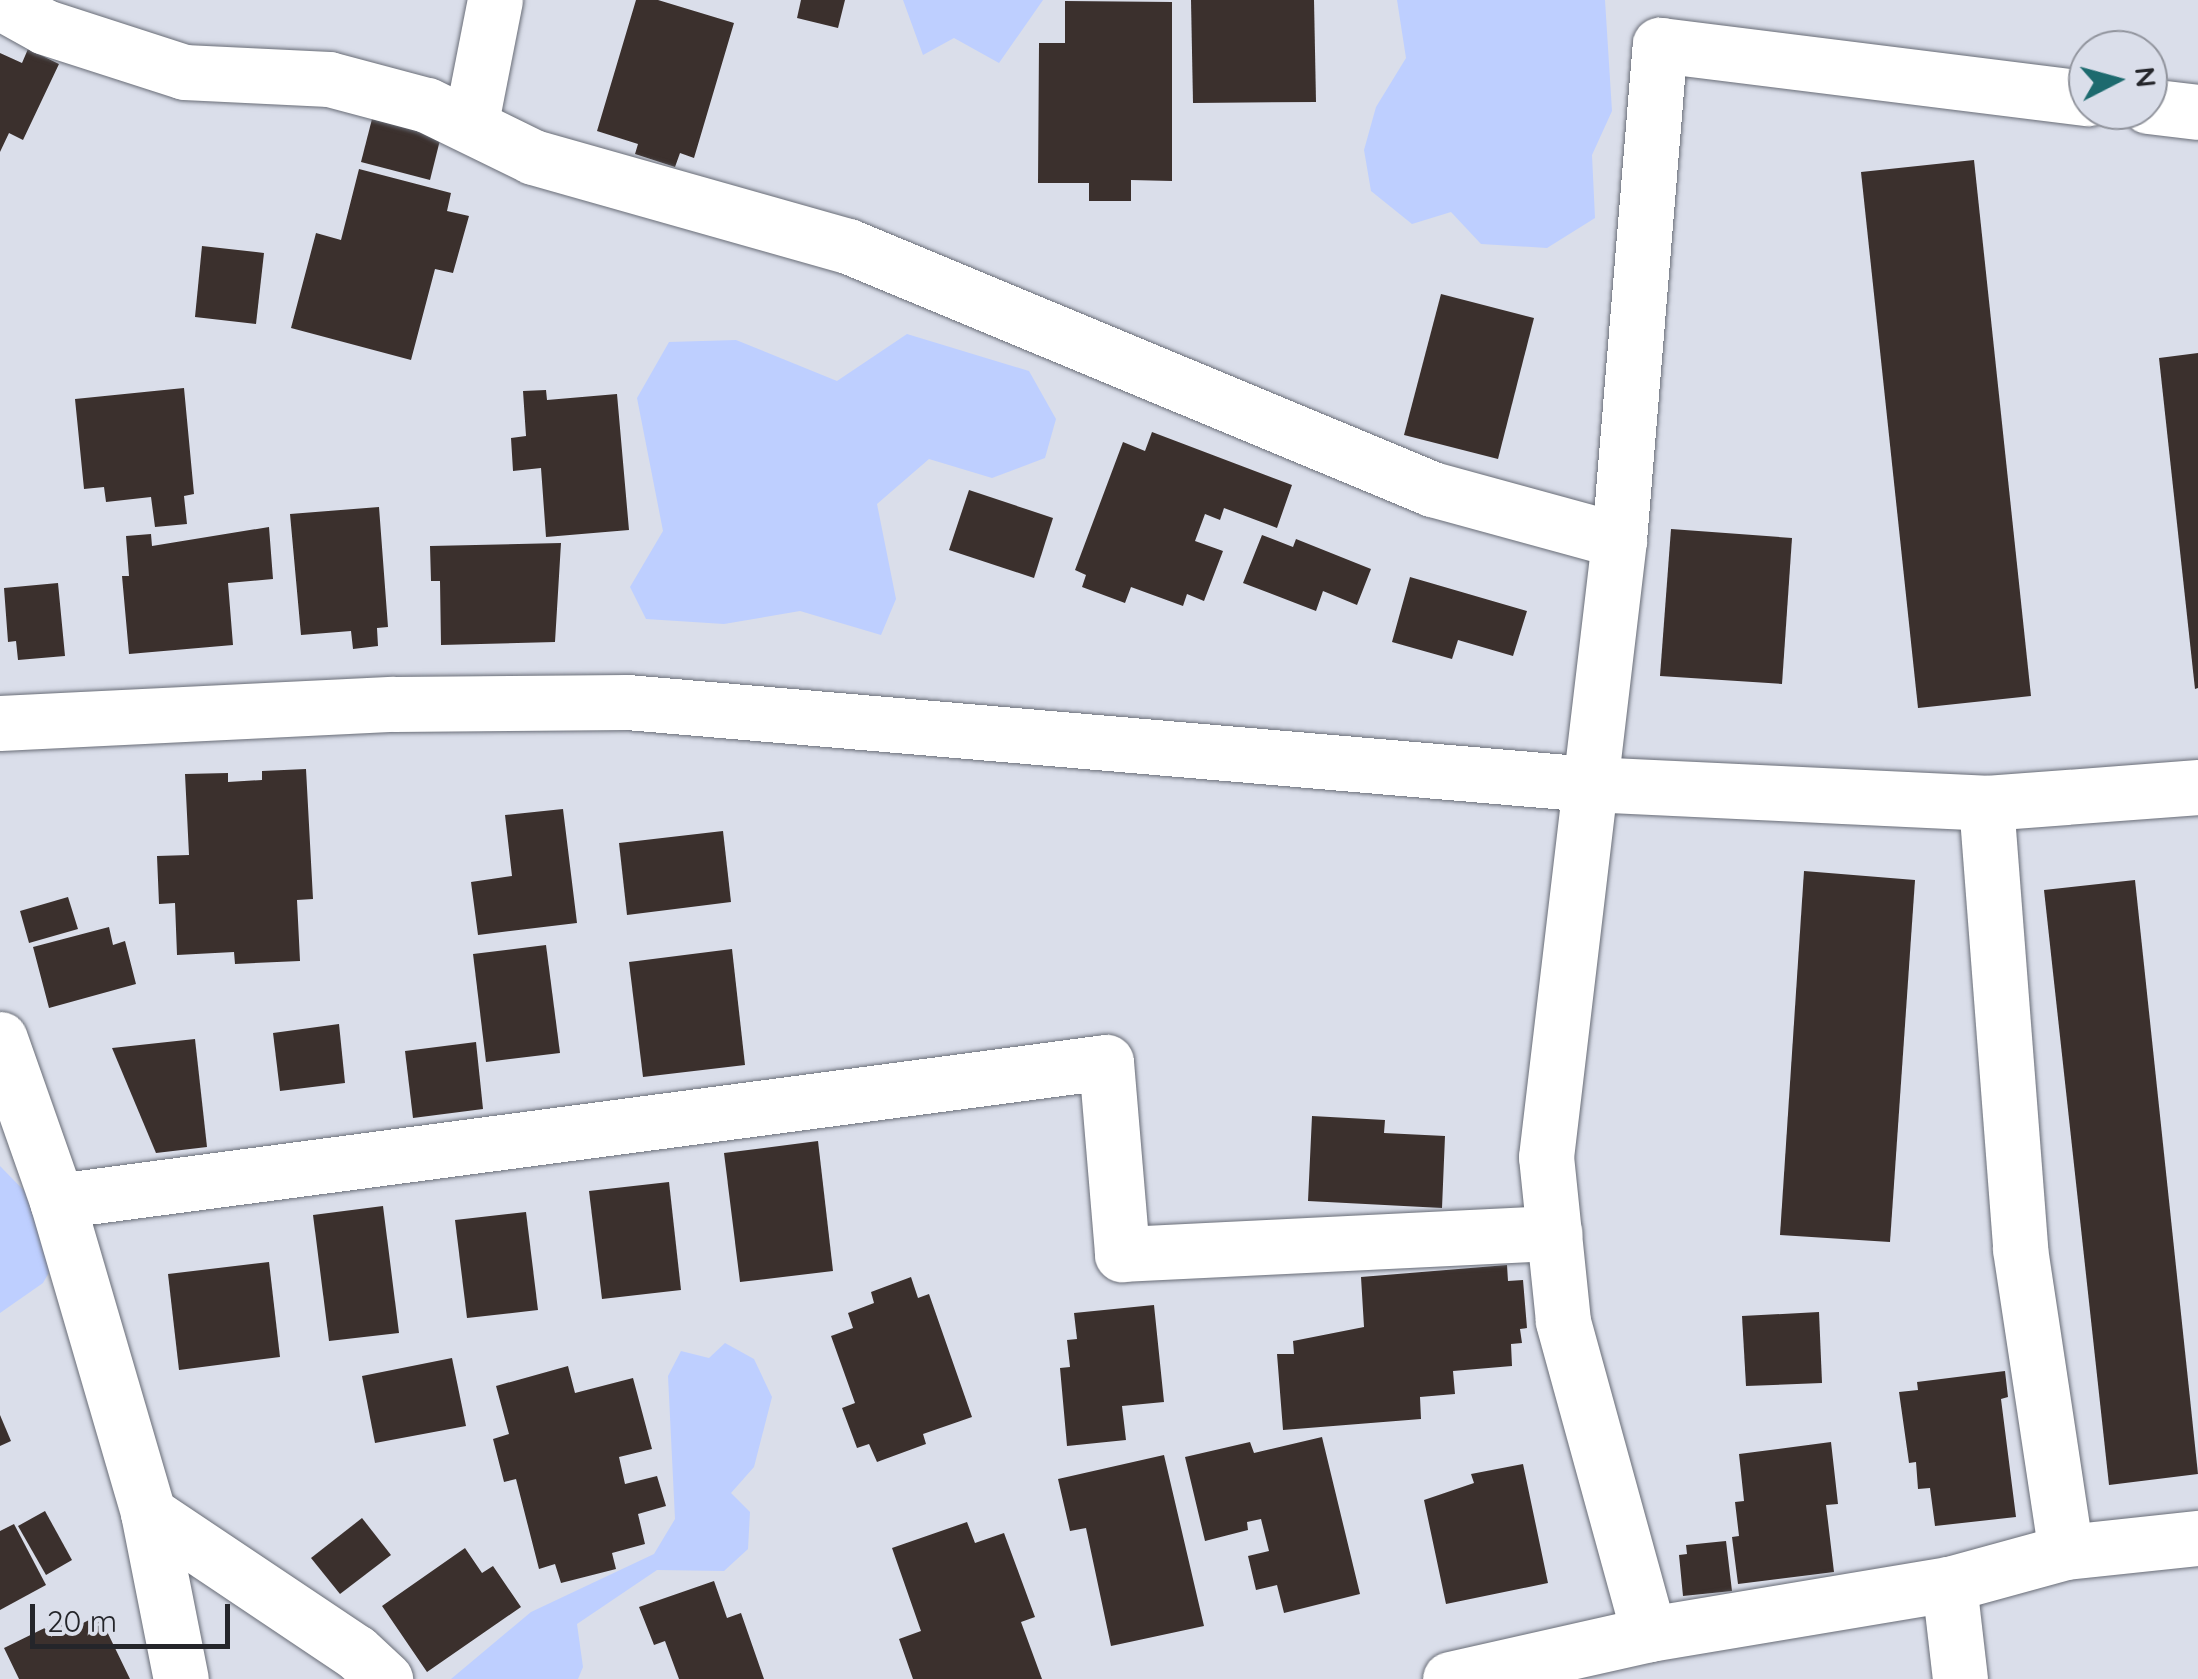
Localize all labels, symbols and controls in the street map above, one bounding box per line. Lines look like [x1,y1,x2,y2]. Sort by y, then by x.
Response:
north arrow [2068,30,2168,130]
text: N [2128,65,2165,89]
scale bar [35,1584,235,1646]
text: 20 m [47,1602,117,1640]

